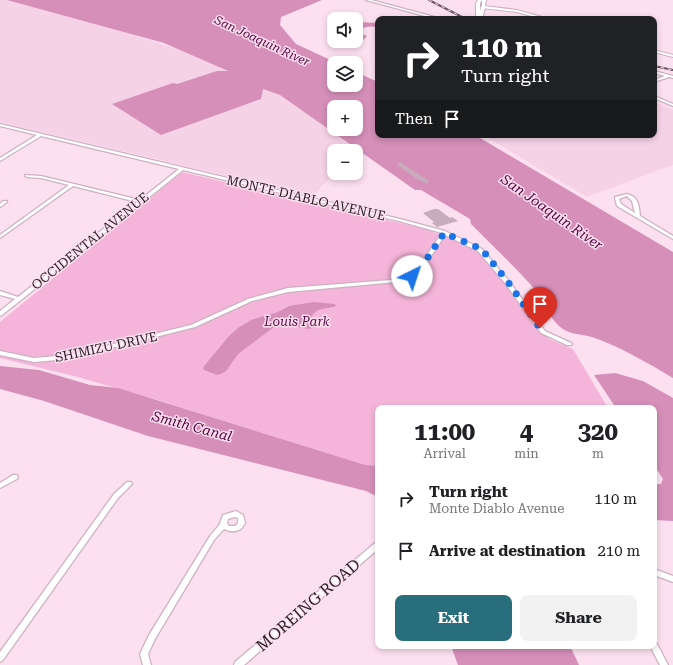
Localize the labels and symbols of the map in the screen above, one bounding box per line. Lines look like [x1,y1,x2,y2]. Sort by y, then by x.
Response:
water label: San Joaquin River [211,12,312,69]
water label: San Joaquin River [497,170,606,253]
street label: MONTE DIABLO AVENUE [225,172,387,224]
street label: OCCIDENTAL AVENUE [28,189,152,293]
position arrow [391,255,433,297]
pin [523,287,557,328]
park label: Louis Park [263,314,331,329]
street label: SHIMIZU DRIVE [53,329,159,365]
water label: Smith Canal [149,407,234,444]
street label: MOREING ROAD [252,555,364,655]

